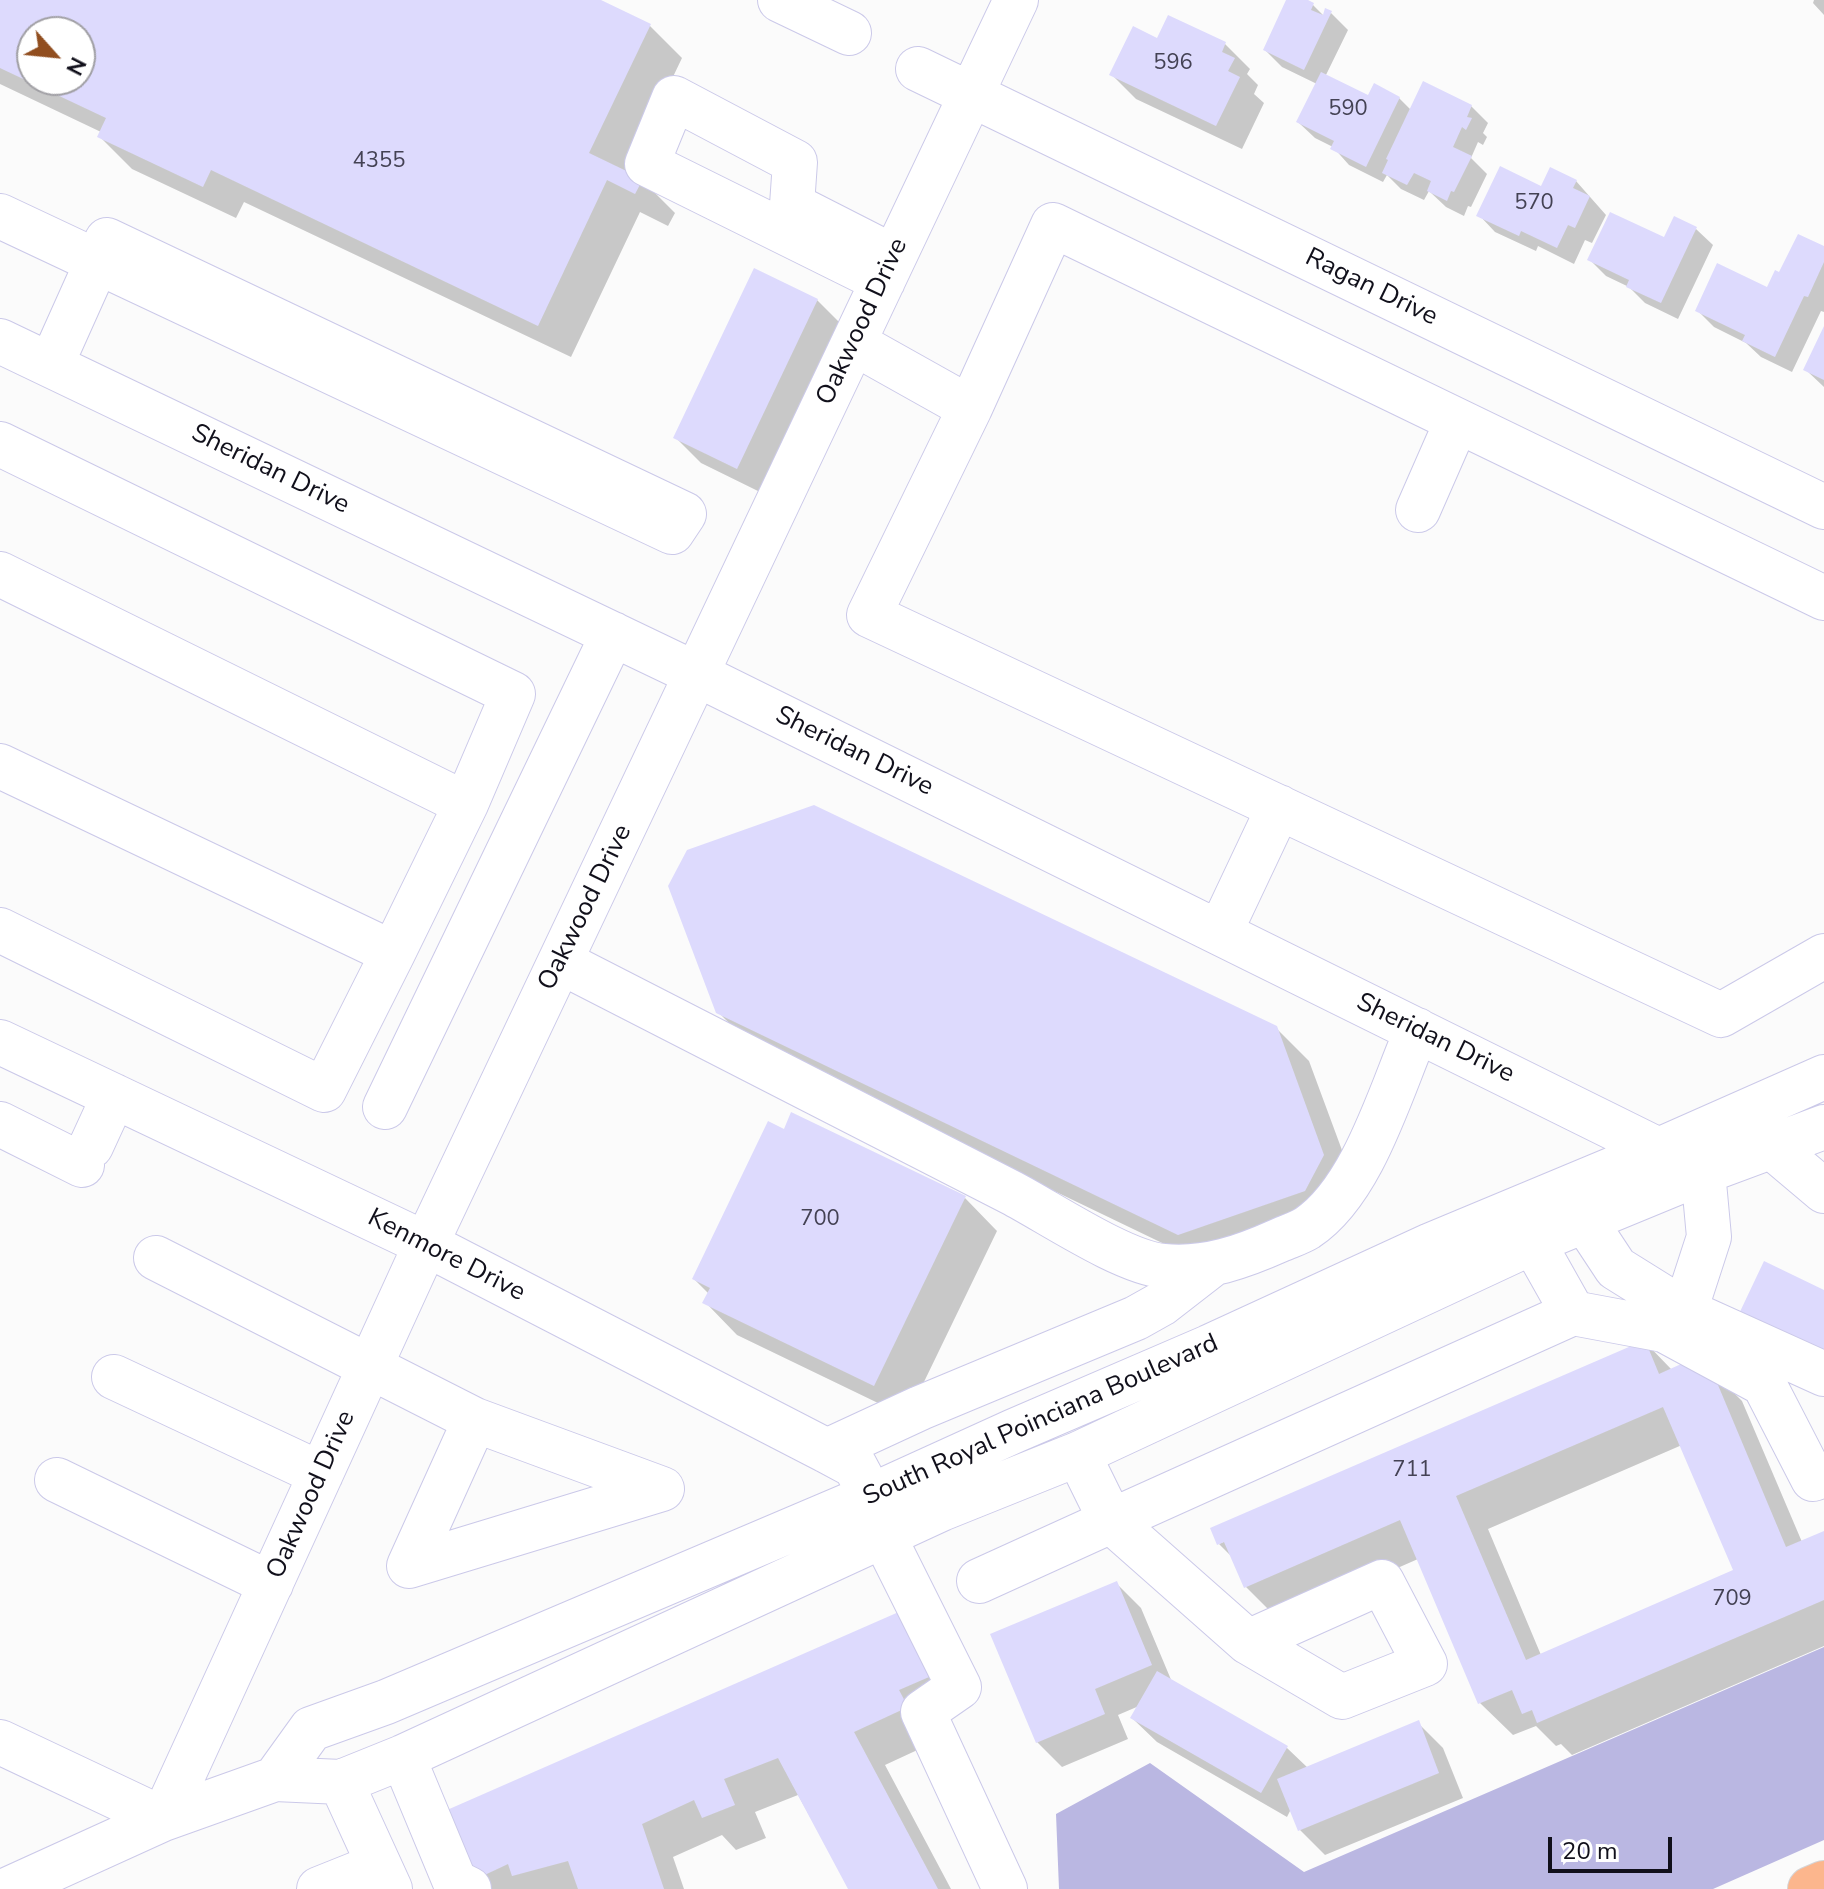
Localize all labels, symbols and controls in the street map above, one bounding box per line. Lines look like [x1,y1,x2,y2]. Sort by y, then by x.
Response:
north arrow [16,16,96,96]
house number: 596 [1153,51,1193,77]
text: N [58,52,93,80]
house number: 590 [1328,97,1368,123]
house number: 4355 [353,149,405,175]
house number: 570 [1514,191,1554,217]
street label: Oakwood Drive [811,234,915,410]
street label: Ragan Drive [1300,243,1442,333]
street label: Sheridan Drive [186,418,354,522]
street label: Sheridan Drive [770,700,938,804]
street label: Oakwood Drive [532,820,640,996]
street label: Sheridan Drive [1351,987,1519,1091]
street label: Kenmore Drive [362,1203,530,1309]
house number: 700 [800,1207,840,1233]
street label: South Royal Poinciana Boulevard [859,1328,1223,1514]
street label: Oakwood Drive [261,1406,363,1584]
house number: 711 [1392,1458,1432,1484]
house number: 709 [1712,1587,1752,1613]
scale bar [1552,1821,1676,1871]
text: 20 m [1562,1835,1618,1867]

